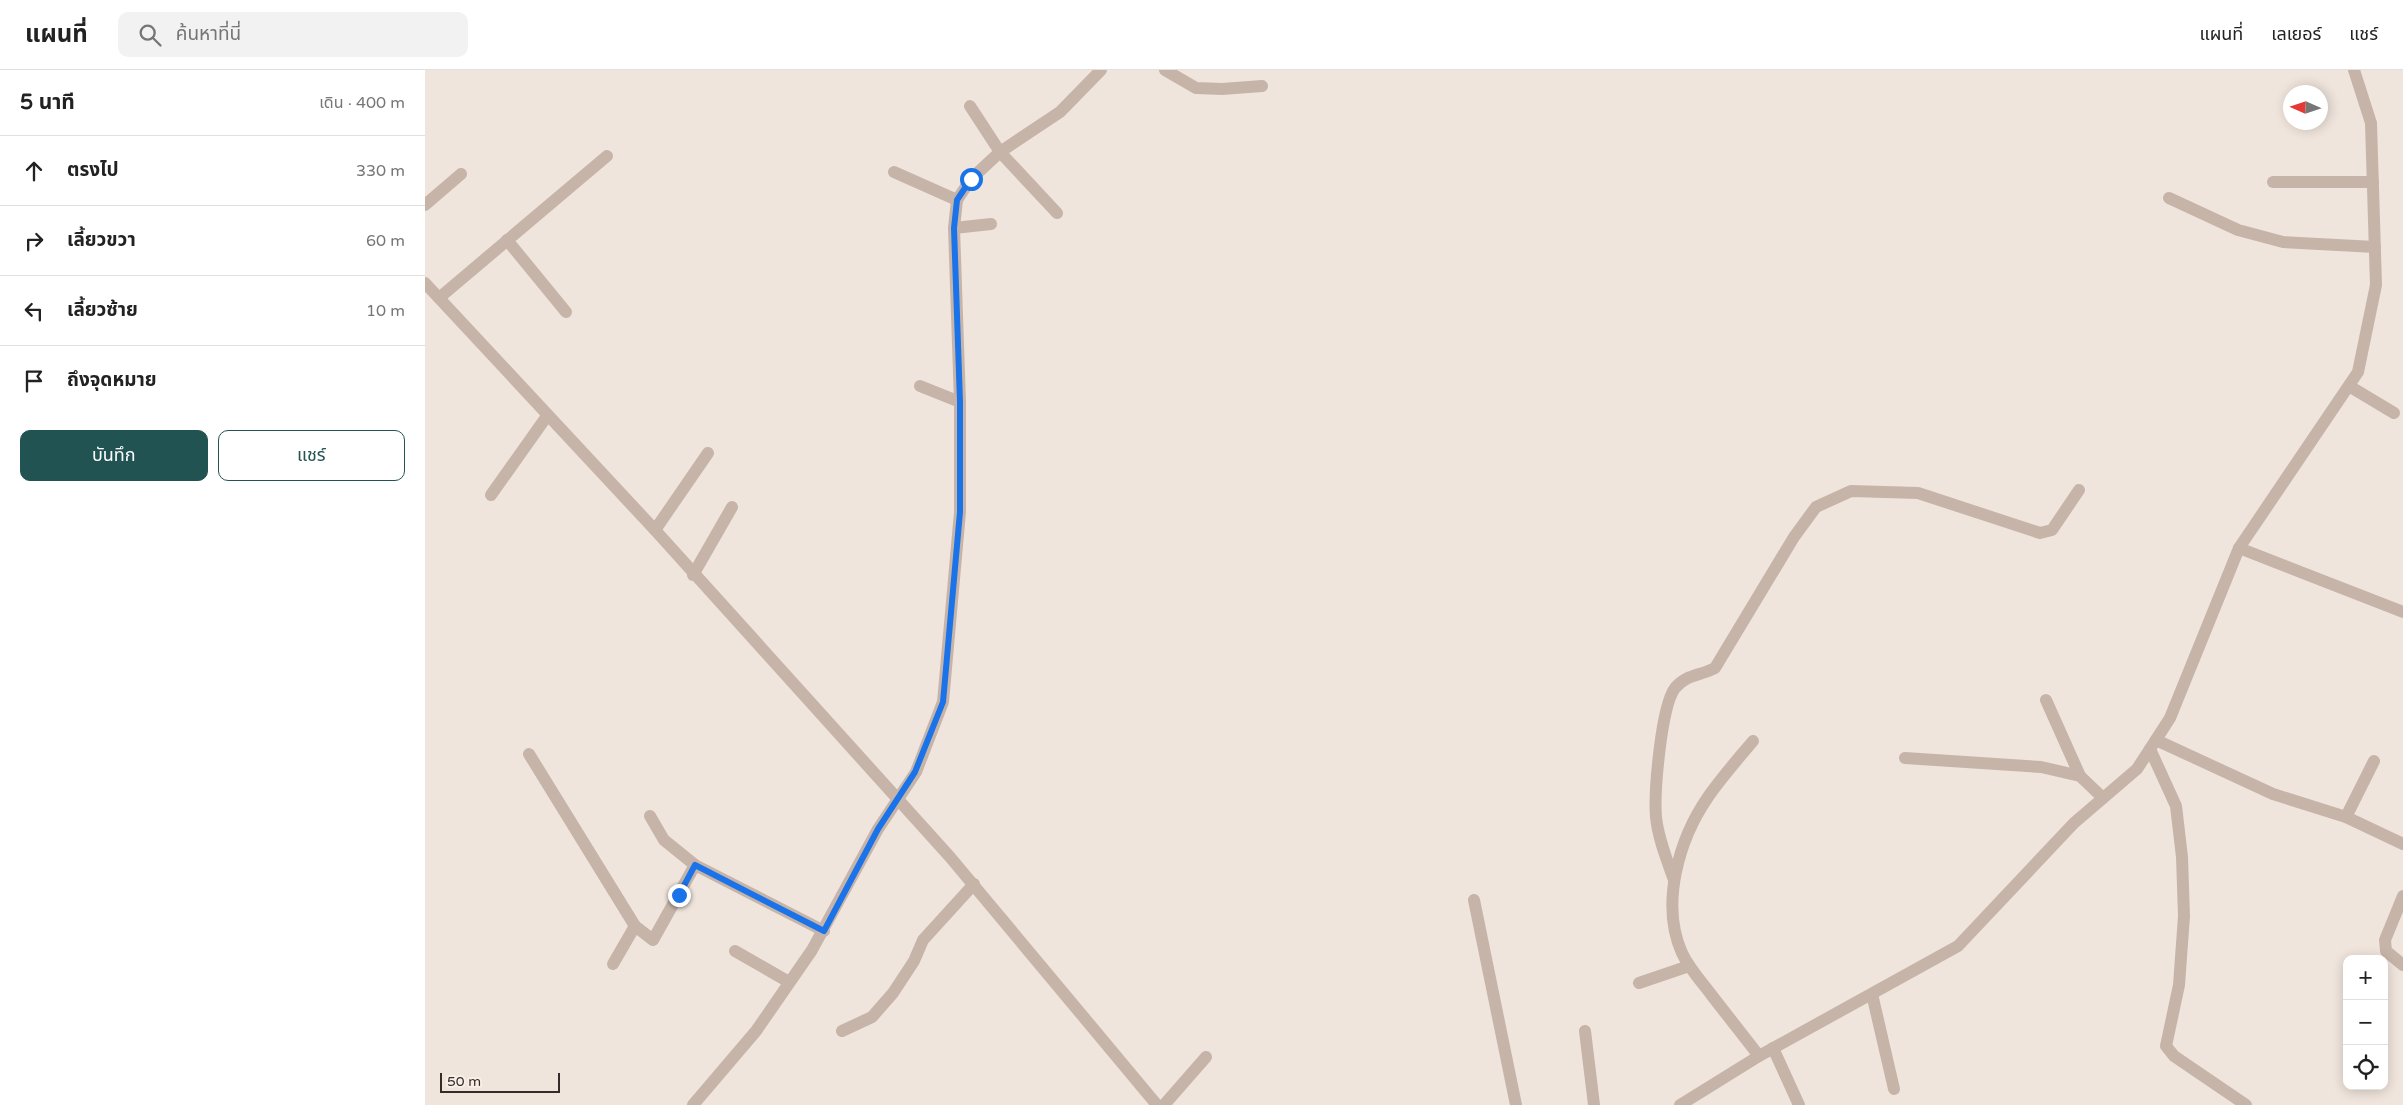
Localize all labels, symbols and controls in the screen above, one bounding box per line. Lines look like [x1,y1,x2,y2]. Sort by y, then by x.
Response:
search box [118,12,468,57]
text: แผนที่ [25,20,88,49]
icon: search [136,21,164,49]
text: ค้นหาที่นี่ [176,23,241,45]
text: แผนที่ [2199,23,2243,45]
text: เลเยอร์ [2271,23,2321,45]
text: แชร์ [2349,23,2378,45]
north arrow [2283,85,2328,130]
text: 5 นาที [20,90,75,115]
text: เดิน · 400 m [319,93,405,113]
icon: ahead [20,157,48,185]
text: ตรงไป [67,159,119,181]
text: 330 m [356,161,405,181]
route start [960,168,983,191]
icon: right [20,227,48,255]
text: เลี้ยวขวา [67,229,136,251]
text: 60 m [366,231,405,251]
icon: left [20,297,48,325]
text: เลี้ยวซ้าย [67,299,138,321]
text: 10 m [366,301,405,321]
icon: arrive [20,367,48,395]
text: ถึงจุดหมาย [67,369,157,391]
button: บันทึก [20,430,208,481]
button: แชร์ [218,430,405,481]
route end [668,884,691,907]
map controls [2343,955,2388,1090]
button: + [2343,955,2388,1000]
button: − [2343,1000,2388,1045]
button: locate [2343,1045,2388,1090]
scale bar [440,1070,560,1093]
text: 50 m [447,1073,481,1090]

